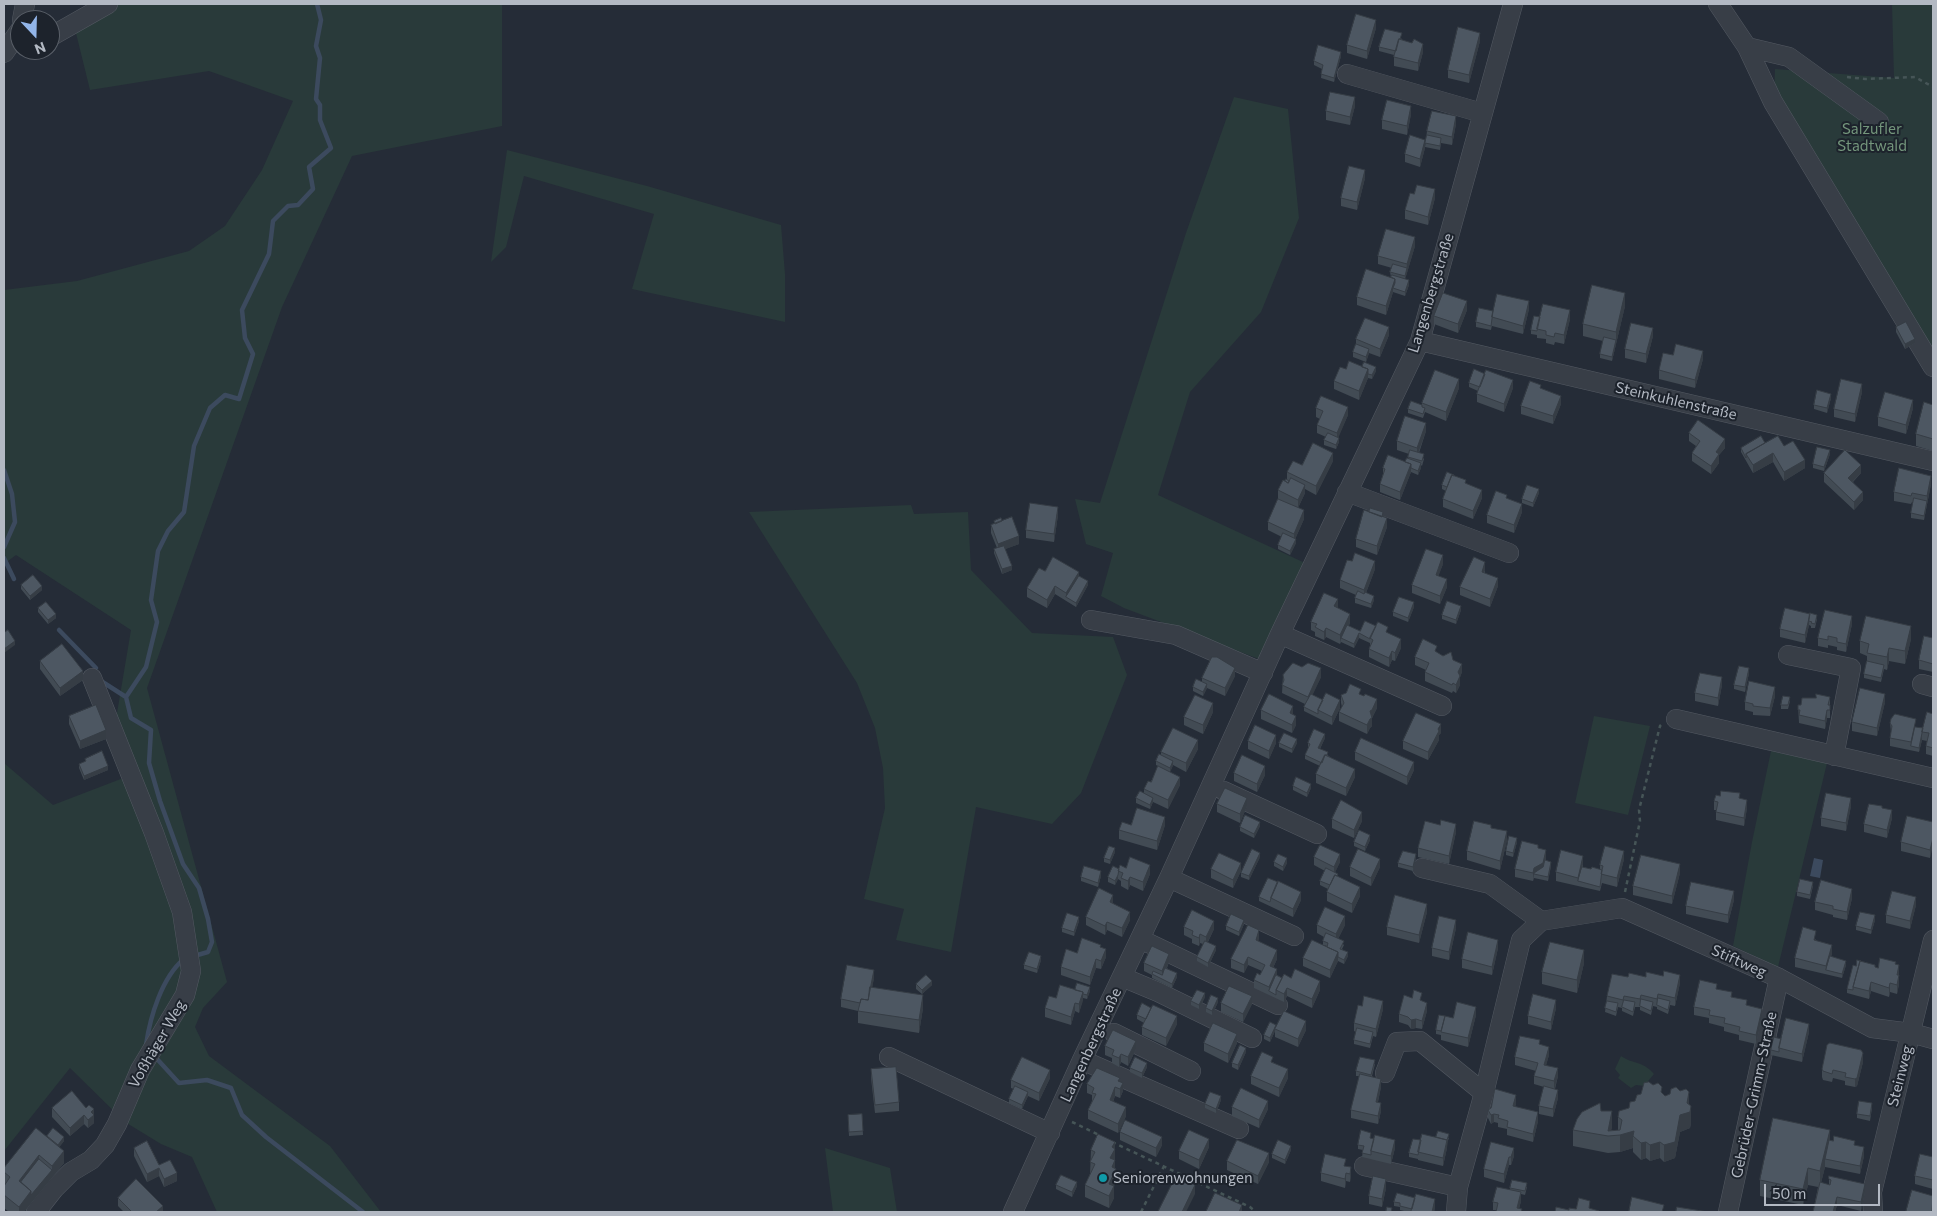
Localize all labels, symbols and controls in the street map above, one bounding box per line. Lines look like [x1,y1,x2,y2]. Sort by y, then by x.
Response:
north arrow [10,10,60,60]
text: N [32,39,48,58]
park label: Salzufler Stadtwald [1837,120,1907,155]
street label: Langenbergstraße [1404,231,1458,355]
street label: Steinkuhlenstraße [1614,378,1738,424]
street label: Stiftweg [1709,941,1769,981]
street label: Langenbergstraße [1057,985,1125,1105]
street label: Voßhäger Weg [125,997,189,1091]
street label: Gebrüder-Grimm-Straße [1728,1010,1780,1180]
street label: Steinweg [1884,1043,1916,1109]
place label: Seniorenwohnungen [1113,1169,1253,1187]
marker: Seniorenwohnungen [1097,1172,1109,1184]
scale bar [1767,1174,1883,1206]
text: 50 m [1772,1184,1806,1202]

